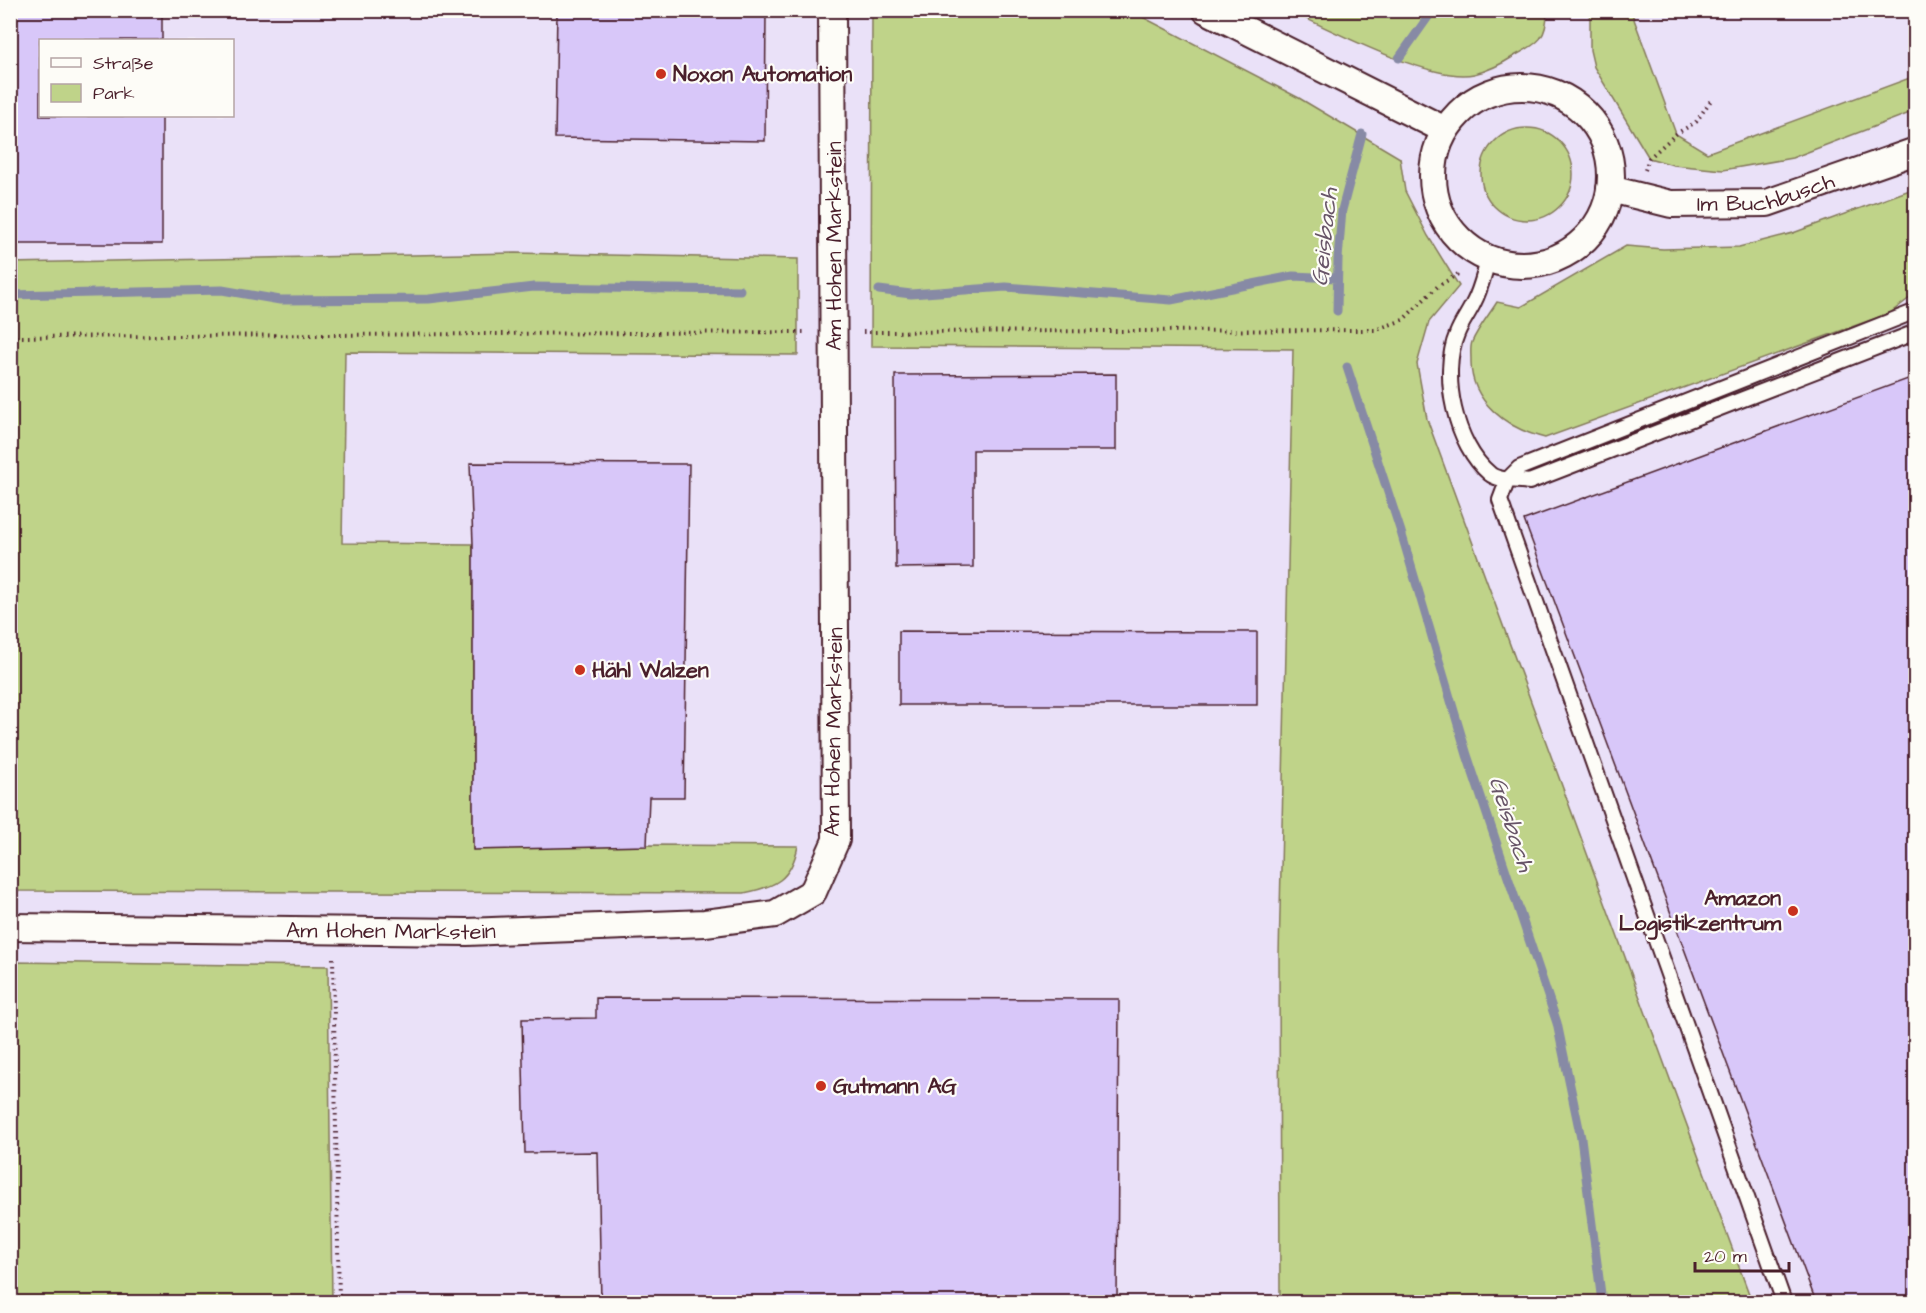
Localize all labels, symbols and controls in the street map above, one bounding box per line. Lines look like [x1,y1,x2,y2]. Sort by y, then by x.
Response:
legend [39,39,234,117]
text: Straße [93,51,154,76]
place label: Noxon Automation [673,59,852,90]
marker: Noxon Automation [654,67,668,81]
text: Park [93,81,135,106]
street label: Am Hohen Markstein [819,141,850,351]
street label: Im Buchbusch [1697,165,1839,219]
water label: Geisbach [1303,185,1347,288]
street label: Am Hohen Markstein [817,627,851,837]
place label: Hähl Walzen [592,655,709,686]
marker: Hähl Walzen [573,663,587,677]
water label: Geisbach [1480,772,1543,877]
place label: Amazon Logistikzentrum [1619,883,1782,940]
marker: Amazon Logistikzentrum [1786,904,1800,918]
street label: Am Hohen Markstein [286,915,496,948]
place label: Gutmann AG [833,1071,958,1102]
marker: Gutmann AG [814,1079,828,1093]
scale bar [1695,1235,1790,1273]
text: 20 m [1704,1244,1747,1269]

